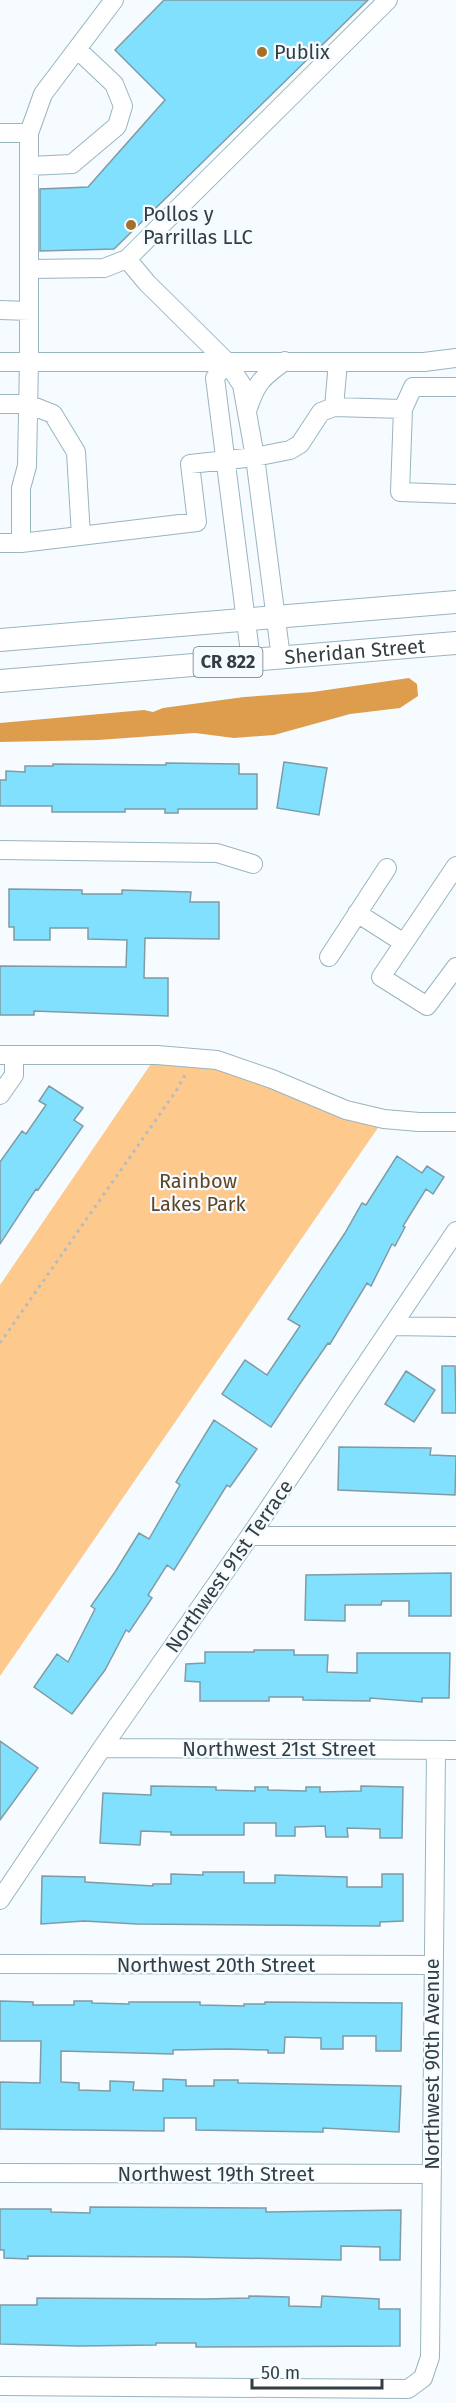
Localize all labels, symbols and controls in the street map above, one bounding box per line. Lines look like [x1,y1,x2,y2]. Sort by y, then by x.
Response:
place label: Publix [274,40,330,64]
marker: Publix [255,45,269,59]
place label: Pollos y Parrillas LLC [143,202,253,249]
marker: Pollos y Parrillas LLC [124,218,138,232]
street label: Sheridan Street [283,634,427,669]
road number: CR 822 [194,647,262,677]
park label: Rainbow Lakes Park [150,1169,247,1216]
street label: Northwest 91st Terrace [160,1475,298,1657]
street label: Northwest 21st Street [182,1737,376,1761]
street label: Northwest 20th Street [117,1953,316,1977]
street label: Northwest 90th Avenue [420,1958,444,2170]
street label: Northwest 19th Street [118,2162,315,2186]
scale bar [252,2352,382,2390]
text: 50 m [261,2362,300,2384]

